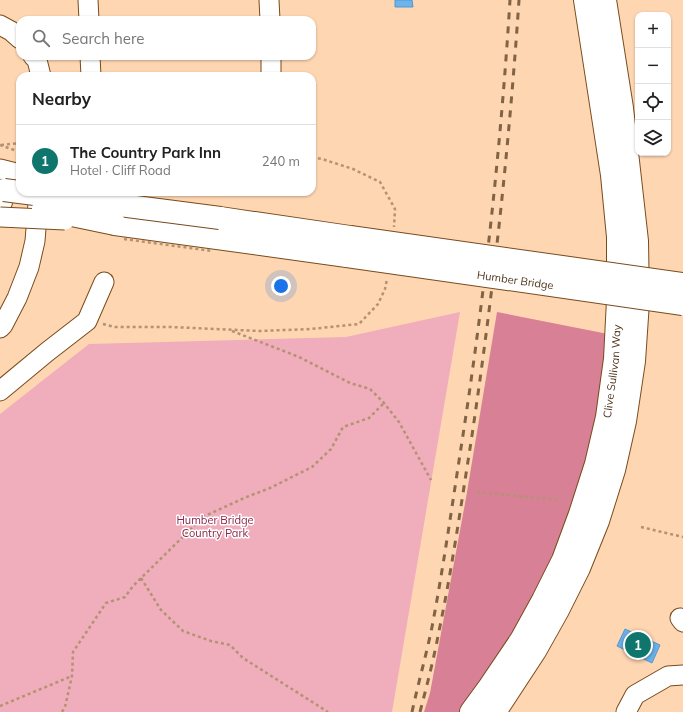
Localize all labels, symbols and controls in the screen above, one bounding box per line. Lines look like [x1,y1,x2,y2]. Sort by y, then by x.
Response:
map controls [635,12,671,156]
button: + [635,12,671,48]
search box [16,16,316,60]
icon: search [30,27,52,49]
text: Search here [62,29,144,48]
button: − [635,48,671,84]
button: locate [635,84,671,120]
text: Nearby [32,88,91,109]
button: layers [635,120,671,156]
text: The Country Park Inn [70,143,221,162]
text: 1 [41,153,49,169]
text: 240 m [262,153,300,169]
text: Hotel · Cliff Road [70,162,171,178]
street label: Humber Bridge [476,268,555,292]
your location [271,276,291,296]
street label: Clive Sullivan Way [600,324,624,419]
park label: Humber Bridge Country Park [176,513,254,540]
pin: 1 [625,630,651,660]

